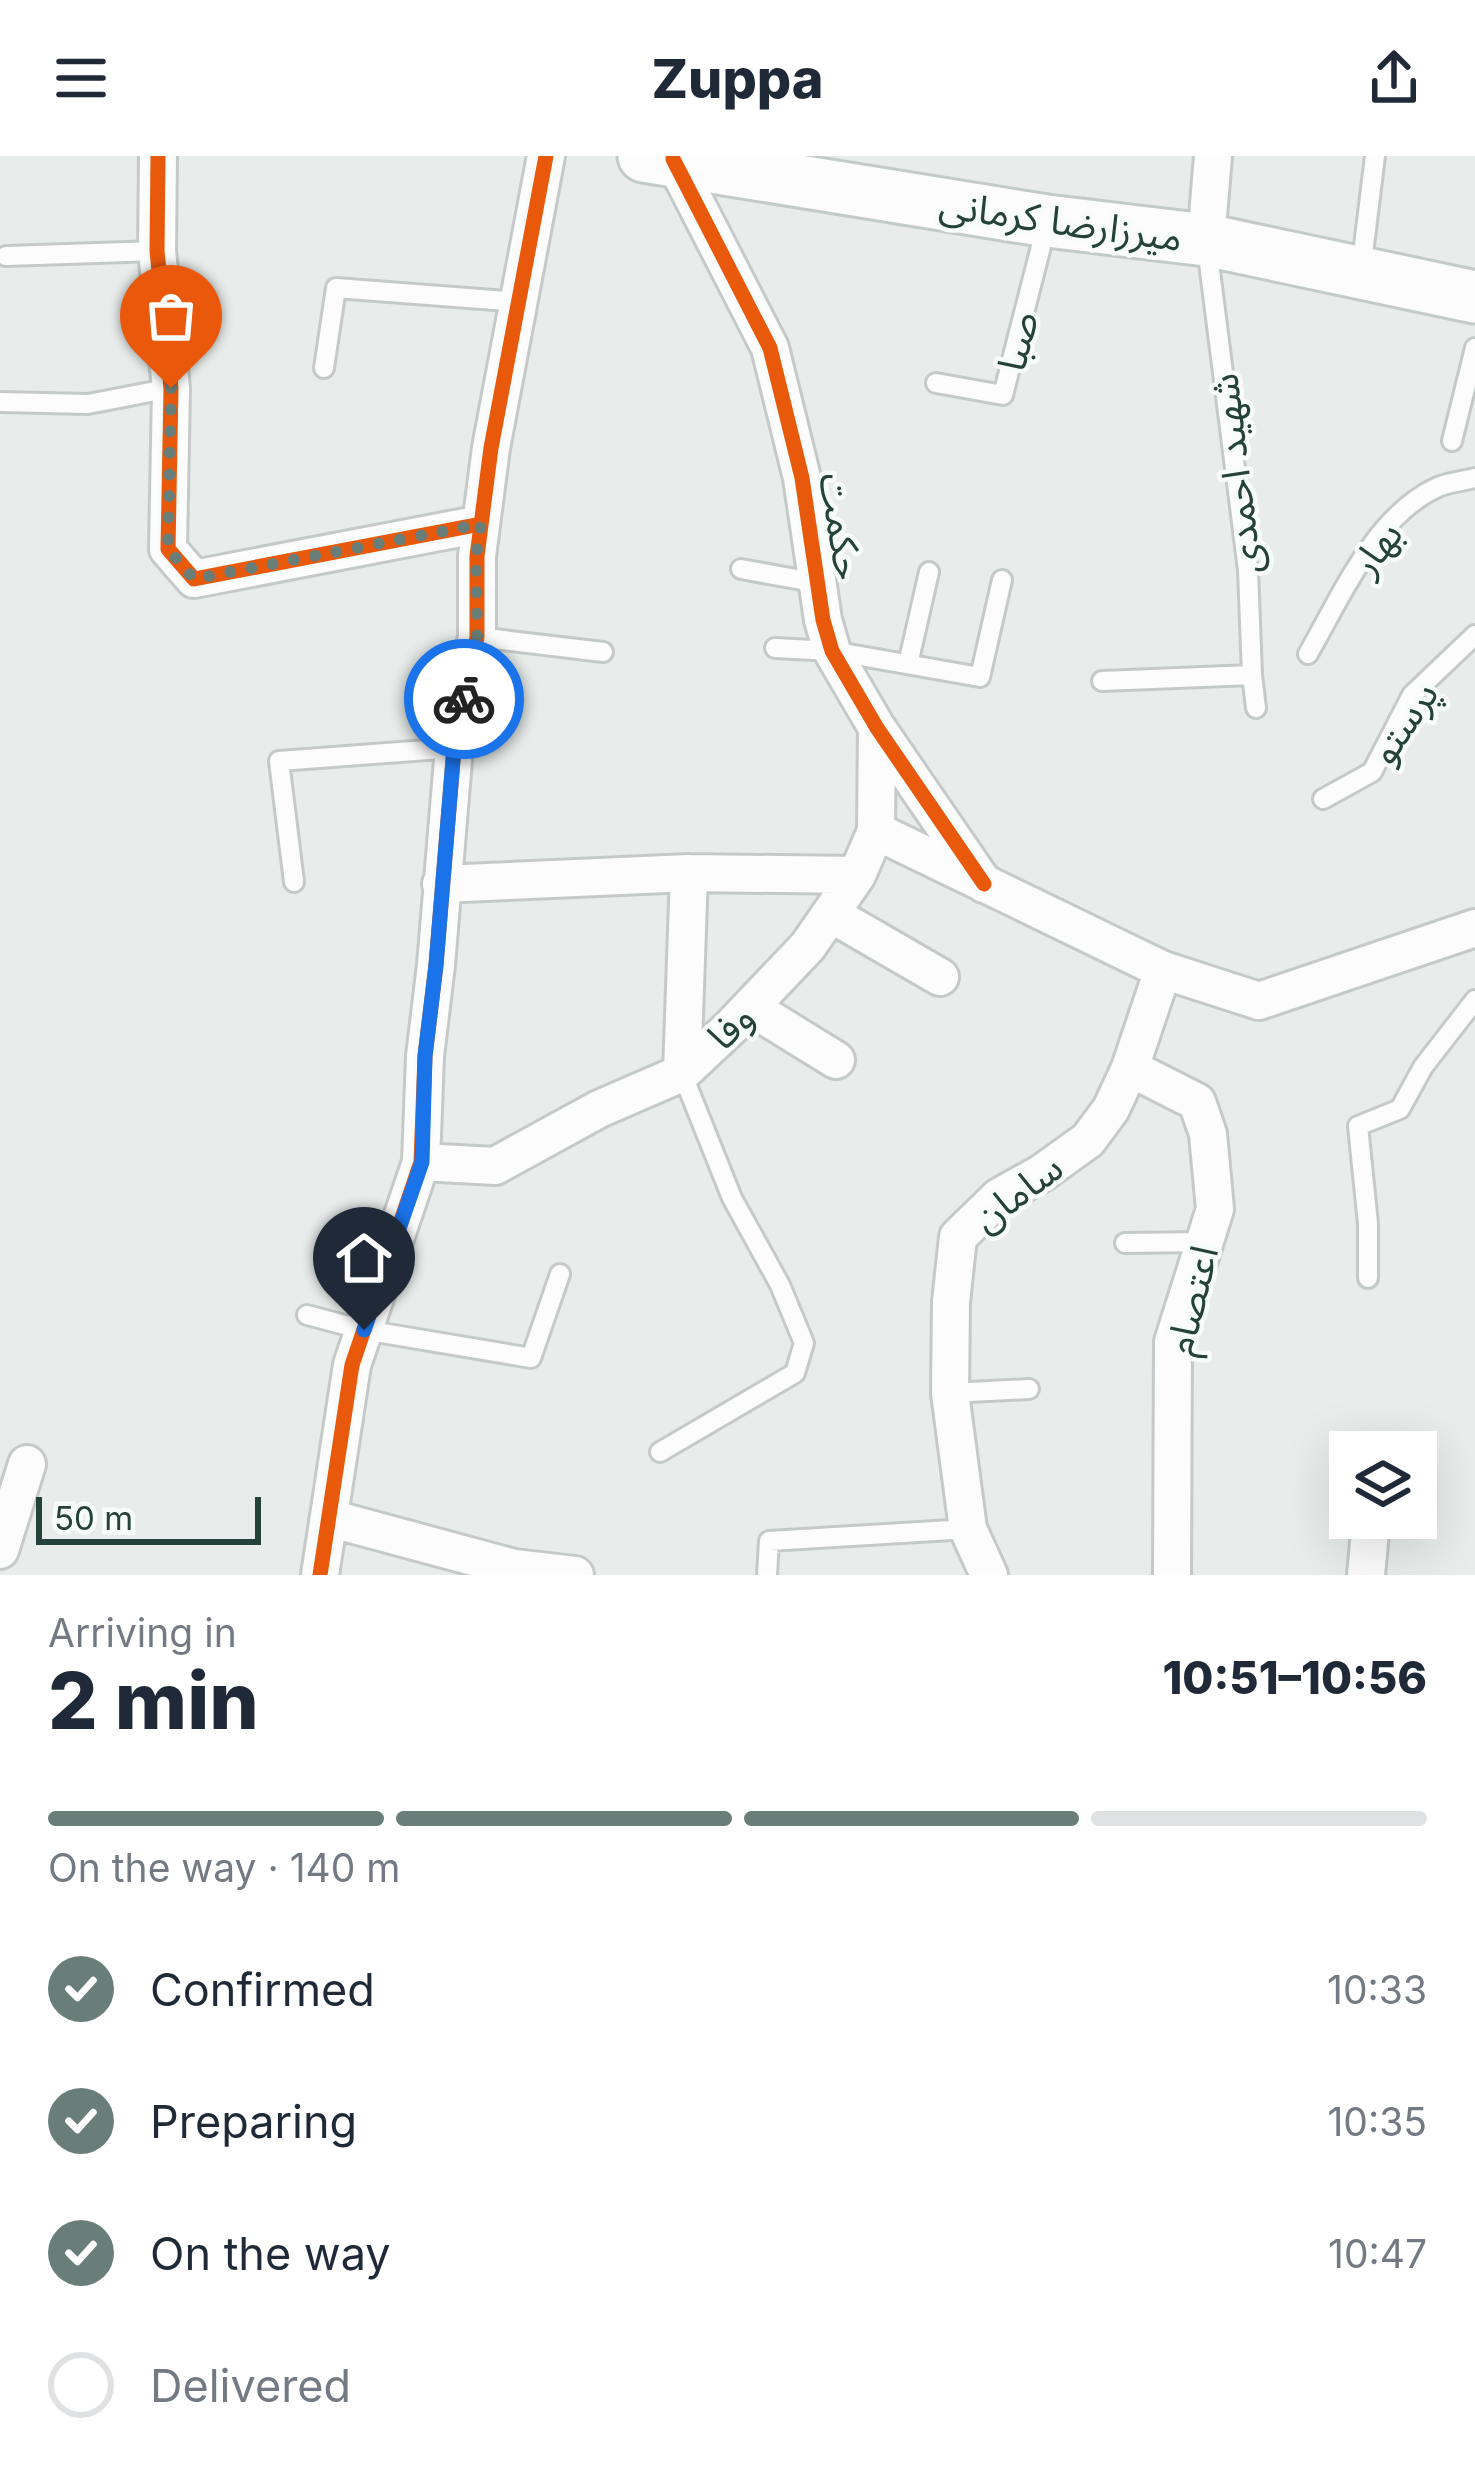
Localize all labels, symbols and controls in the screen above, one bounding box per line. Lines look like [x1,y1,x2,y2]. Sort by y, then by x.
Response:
icon: menu [48,45,114,111]
icon: share [1361,45,1427,111]
text: Zuppa [651,46,824,111]
street label: میرزارضا کرمانی [937,180,1185,260]
pin [120,265,222,388]
icon: bag [138,283,204,349]
street label: صبا [987,306,1047,376]
street label: شهید احمدی [1199,371,1271,577]
street label: حکمت [810,469,874,583]
street label: بهار [1340,512,1412,585]
courier [404,639,524,759]
icon: bike [431,666,497,732]
street label: پرستو [1359,672,1450,774]
street label: وفا [697,993,763,1059]
street label: سامان [963,1143,1071,1241]
pin [313,1207,415,1330]
icon: home [331,1225,397,1291]
street label: اعتصام [1155,1241,1234,1361]
map controls [1329,1431,1437,1539]
button: layers [1329,1431,1437,1539]
scale bar [36,1491,261,1544]
text: 50 m [54,1498,133,1538]
text: Arriving in [48,1609,237,1656]
text: 10:51–10:56 [1162,1650,1427,1705]
text: 2 min [48,1653,259,1748]
text: On the way · 140 m [48,1844,401,1891]
icon: check [48,1956,114,2022]
text: Confirmed [150,1962,375,2017]
text: 10:33 [1327,1966,1427,2013]
icon: check [48,2088,114,2154]
text: Preparing [150,2094,357,2149]
text: 10:35 [1328,2098,1427,2145]
icon: check [48,2220,114,2286]
text: On the way [150,2226,391,2281]
text: 10:47 [1328,2230,1427,2277]
text: Delivered [150,2358,351,2413]

